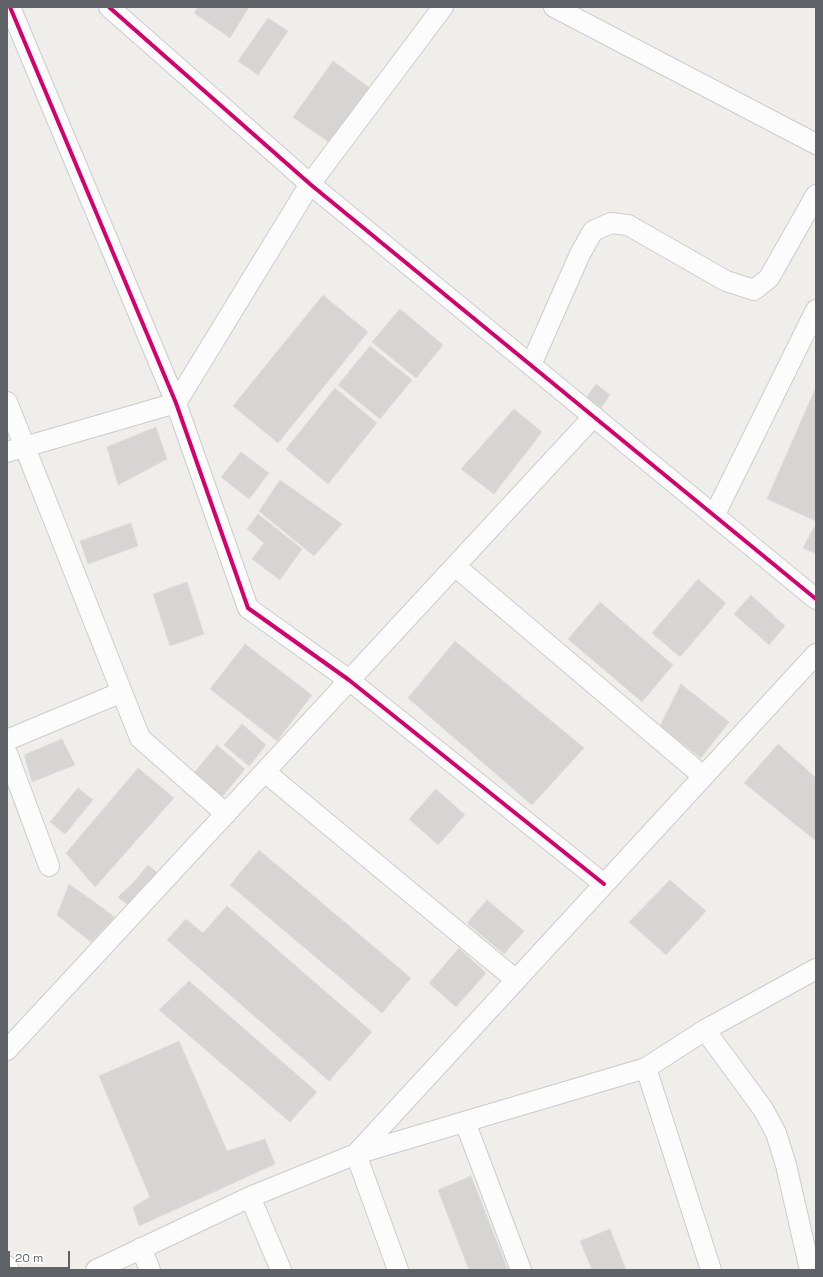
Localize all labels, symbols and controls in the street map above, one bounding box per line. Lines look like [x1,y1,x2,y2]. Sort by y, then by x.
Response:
scale bar [10,1243,72,1269]
text: 20 m [15,1250,43,1266]

